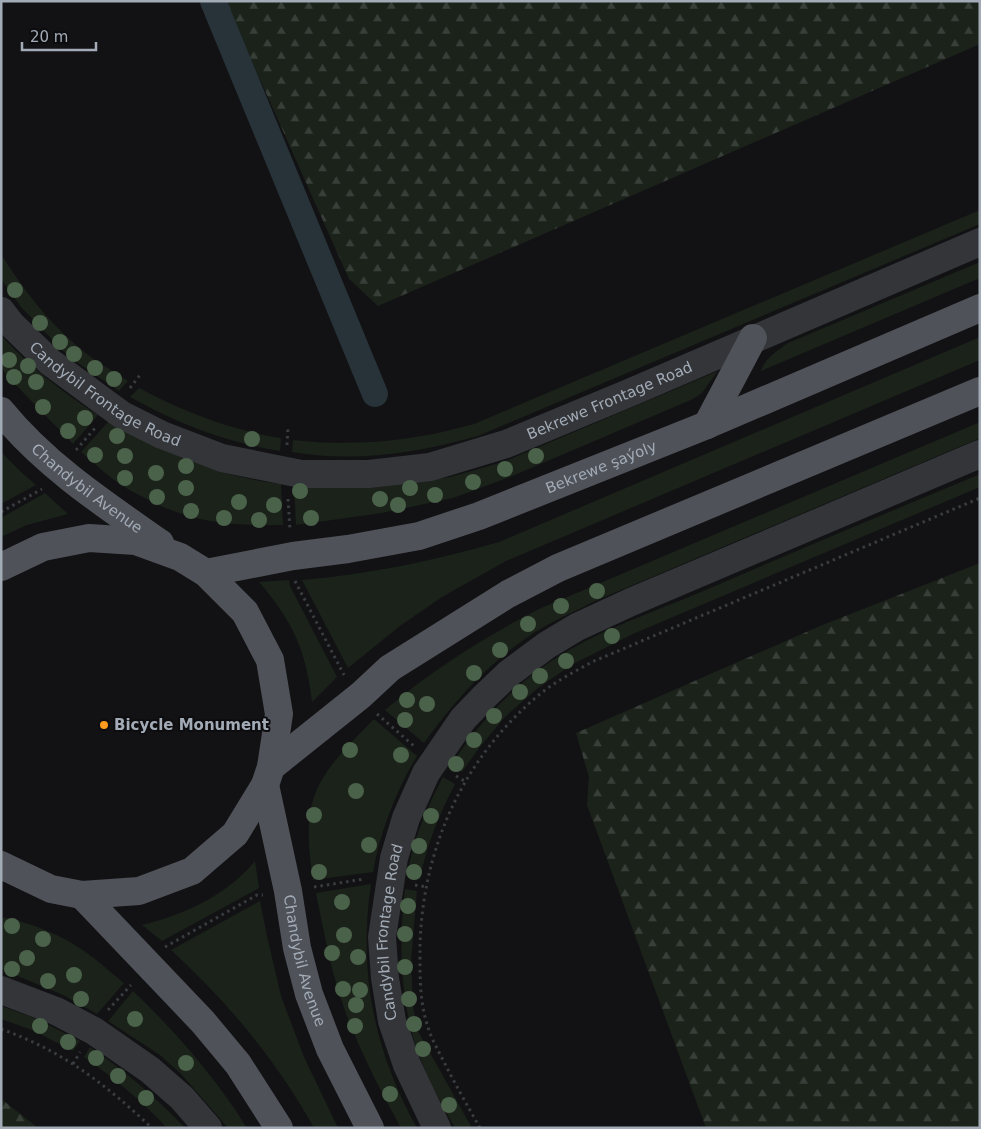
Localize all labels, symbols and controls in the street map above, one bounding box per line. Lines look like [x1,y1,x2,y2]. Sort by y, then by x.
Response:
scale bar [22,20,96,52]
text: 20 m [30,28,68,46]
street label: Candybil Frontage Road [26,338,183,450]
street label: Bekrewe Frontage Road [524,358,695,443]
street label: Bekrewe şaýoly [543,437,659,497]
street label: Chandybil Avenue [28,440,146,537]
place label: Bicycle Monument [114,716,269,734]
marker: Bicycle Monument [98,719,110,731]
street label: Candybil Frontage Road [373,842,407,1022]
street label: Chandybil Avenue [280,893,330,1029]

